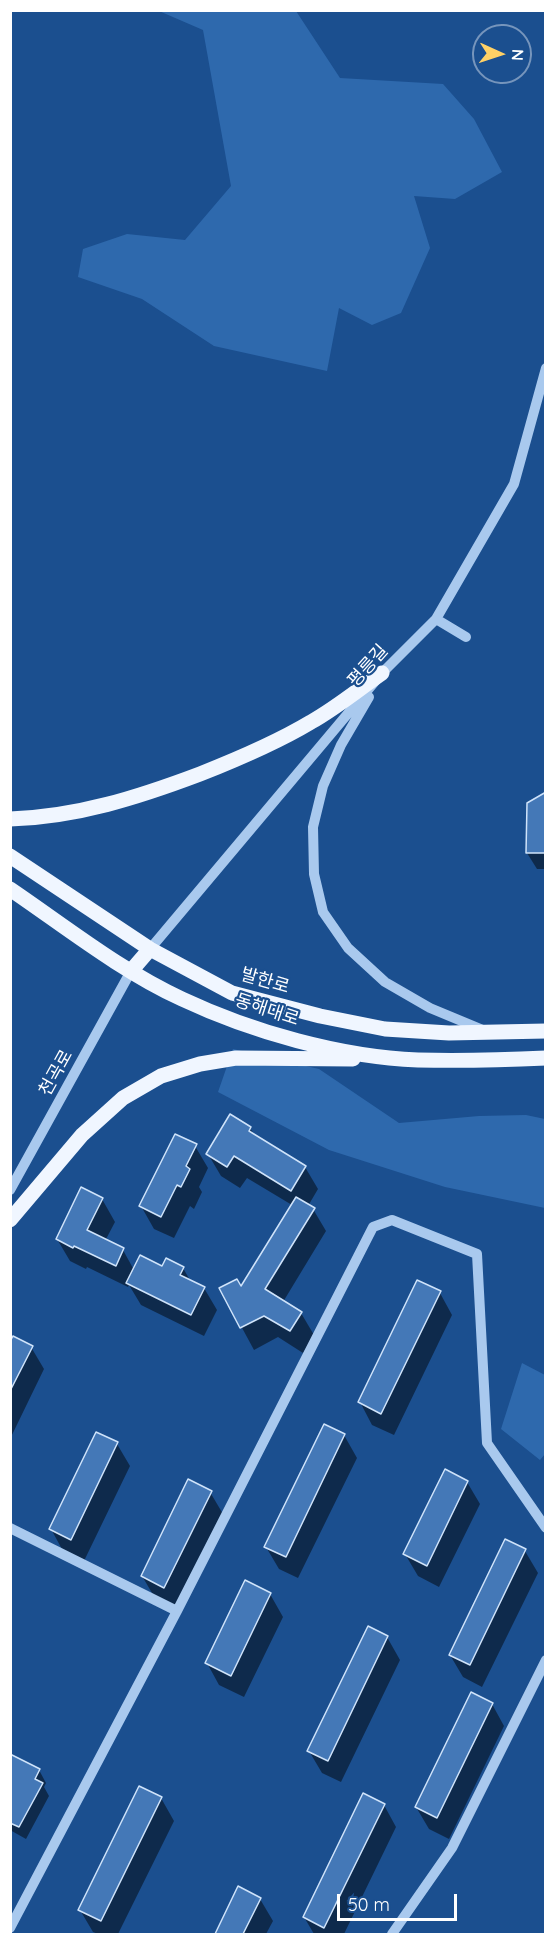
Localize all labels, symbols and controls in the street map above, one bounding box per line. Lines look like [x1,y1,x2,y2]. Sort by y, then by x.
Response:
north arrow [472,24,532,84]
text: N [508,48,528,61]
street label: 평릉길 [343,640,393,692]
street label: 발한로 [238,964,292,998]
street label: 동해대로 [232,989,302,1031]
street label: 천곡로 [35,1046,77,1100]
scale bar [340,1882,460,1920]
text: 50 m [348,1893,390,1916]

